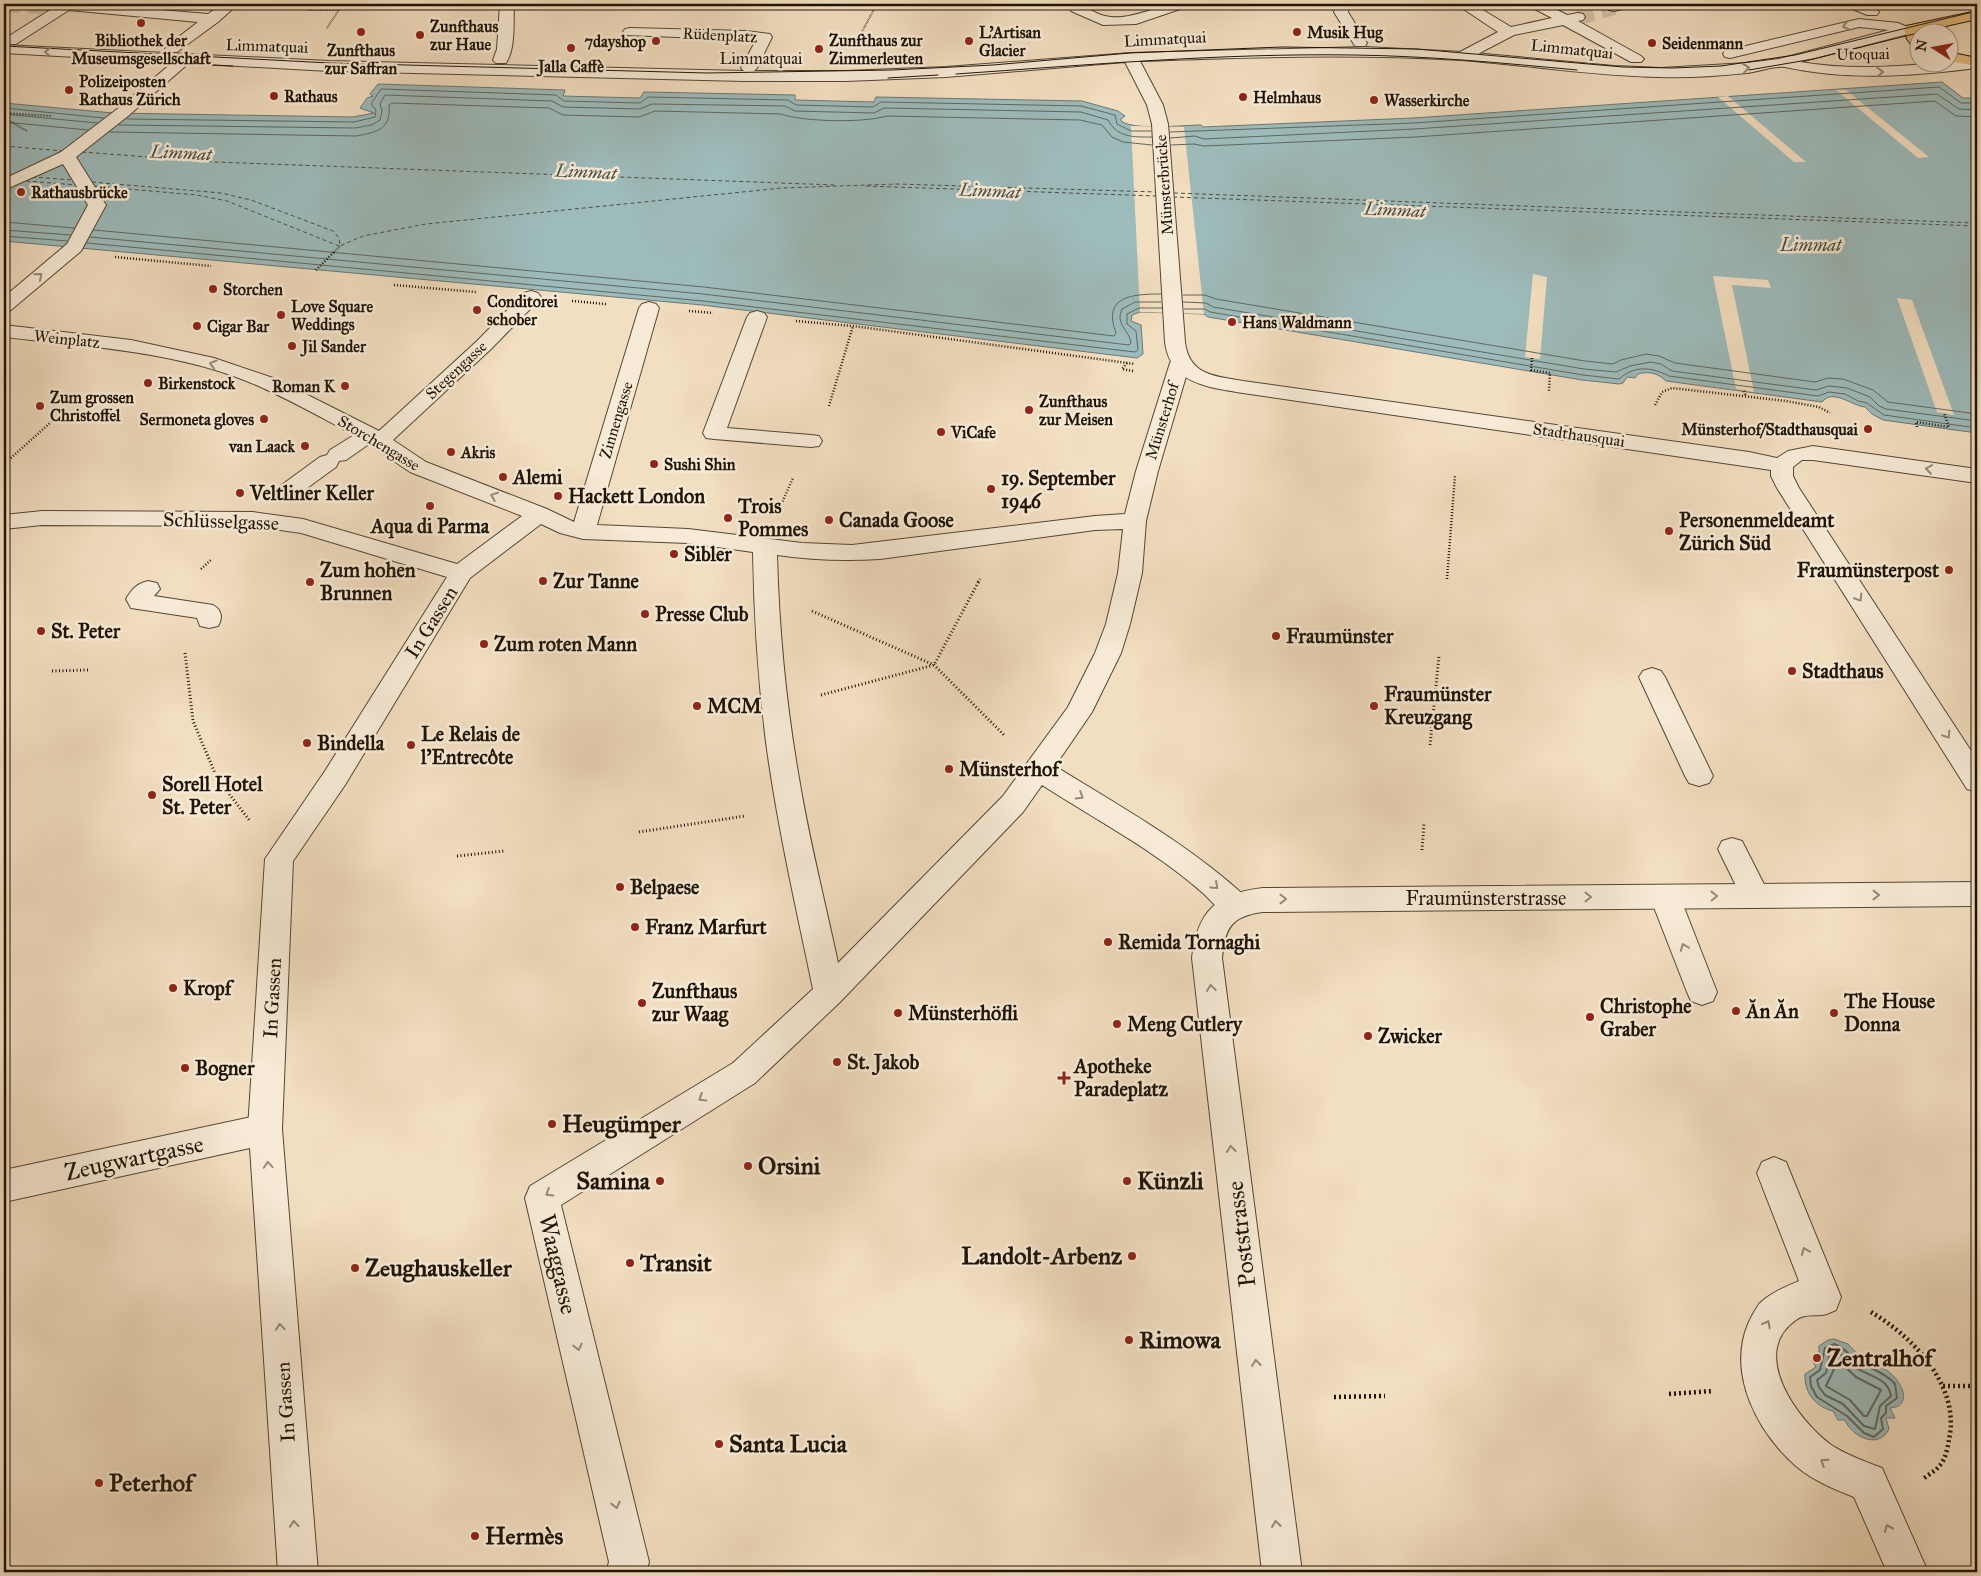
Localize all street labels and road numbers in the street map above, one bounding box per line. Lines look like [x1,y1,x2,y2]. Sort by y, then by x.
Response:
street label: Rüdenplatz [682,24,759,46]
street label: Limmatquai [1123,27,1208,52]
street label: Limmatquai [225,35,309,58]
street label: Limmatquai [1530,35,1615,64]
street label: Utoquai [1836,44,1891,65]
street label: Limmatquai [720,49,803,69]
street label: Münsterbrücke [1151,134,1177,236]
street label: Weinplatz [33,326,102,352]
street label: Stegengasse [421,337,492,404]
street label: Münsterhof [1141,378,1184,462]
street label: Zinnengasse [595,379,638,461]
street label: Storchengasse [334,411,424,476]
street label: Stadthausquai [1532,419,1627,452]
street label: Schlüsselgasse [163,507,279,536]
street label: In Gassen [399,581,463,662]
street label: Fraumünsterstrasse [1406,886,1566,910]
street label: In Gassen [258,957,286,1039]
street label: Zeugwartgasse [62,1129,206,1187]
street label: Poststrasse [1220,1179,1262,1289]
street label: Waaggasse [532,1211,584,1317]
street label: In Gassen [270,1361,300,1443]

